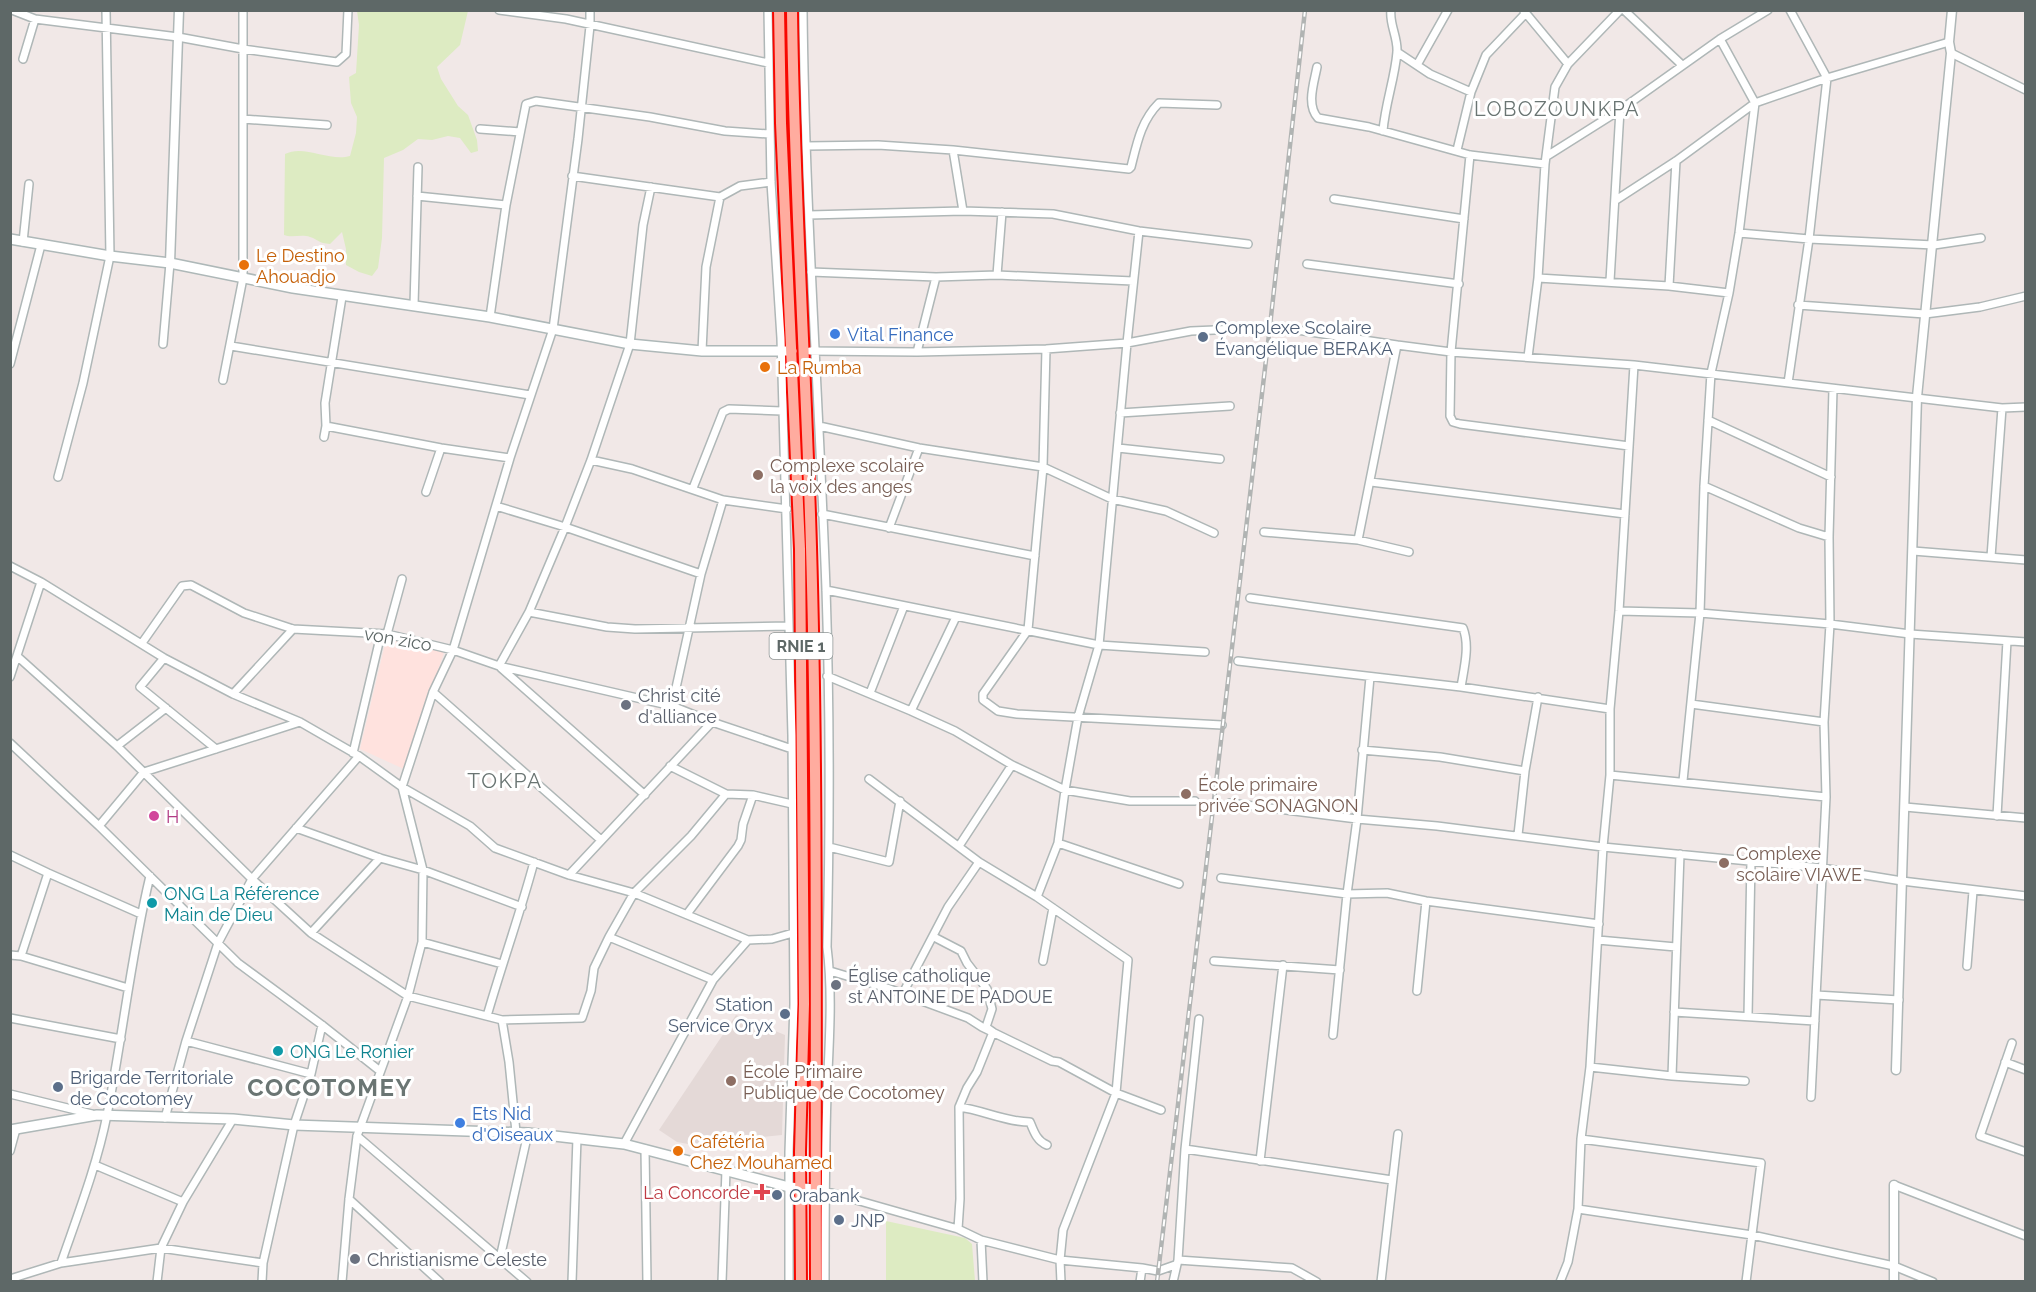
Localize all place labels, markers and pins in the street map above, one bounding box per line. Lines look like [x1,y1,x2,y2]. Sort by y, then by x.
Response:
place label: Le Destino Ahouadjo [256,245,345,287]
marker: Le Destino Ahouadjo [237,258,251,272]
place label: Complexe Scolaire Évangélique BERAKA [1215,317,1393,359]
place label: Vital Finance [847,324,954,345]
marker: Vital Finance [828,327,842,341]
marker: Complexe Scolaire Évangélique BERAKA [1196,330,1210,344]
place label: La Rumba [777,357,862,378]
marker: La Rumba [758,360,772,374]
place label: Complexe scolaire la voix des anges [770,455,924,497]
marker: Complexe scolaire la voix des anges [751,468,765,482]
place label: Christ cité d'alliance [638,685,721,727]
marker: Christ cité d'alliance [619,698,633,712]
place label: École primaire privée SONAGNON [1198,773,1359,816]
marker: École primaire privée SONAGNON [1179,787,1193,801]
place label: H [166,806,179,827]
marker: H [147,809,161,823]
place label: Complexe scolaire VIAWE [1736,843,1862,885]
marker: Complexe scolaire VIAWE [1717,856,1731,870]
place label: ONG La Référence Main de Dieu [164,883,320,925]
marker: ONG La Référence Main de Dieu [145,896,159,910]
place label: Église catholique st ANTOINE DE PADOUE [848,964,1053,1007]
marker: Église catholique st ANTOINE DE PADOUE [829,978,843,992]
place label: Station Service Oryx [668,994,773,1036]
marker: Station Service Oryx [778,1007,792,1021]
place label: ONG Le Ronier [290,1041,414,1062]
marker: ONG Le Ronier [271,1044,285,1058]
place label: École Primaire Publique de Cocotomey [743,1060,945,1103]
place label: Brigarde Territoriale de Cocotomey [70,1067,234,1109]
marker: École Primaire Publique de Cocotomey [724,1074,738,1088]
marker: Brigarde Territoriale de Cocotomey [51,1080,65,1094]
place label: Ets Nid d'Oiseaux [472,1103,553,1145]
marker: Ets Nid d'Oiseaux [453,1116,467,1130]
place label: Cafétéria Chez Mouhamed [690,1131,832,1173]
marker: Cafétéria Chez Mouhamed [671,1144,685,1158]
place label: La Concorde [643,1182,750,1203]
marker: La Concorde [755,1185,769,1199]
place label: Orabank [789,1185,860,1206]
marker: Orabank [770,1188,784,1202]
place label: JNP [851,1210,885,1231]
marker: JNP [832,1213,846,1227]
place label: Christianisme Celeste [367,1249,547,1270]
marker: Christianisme Celeste [348,1252,362,1266]

